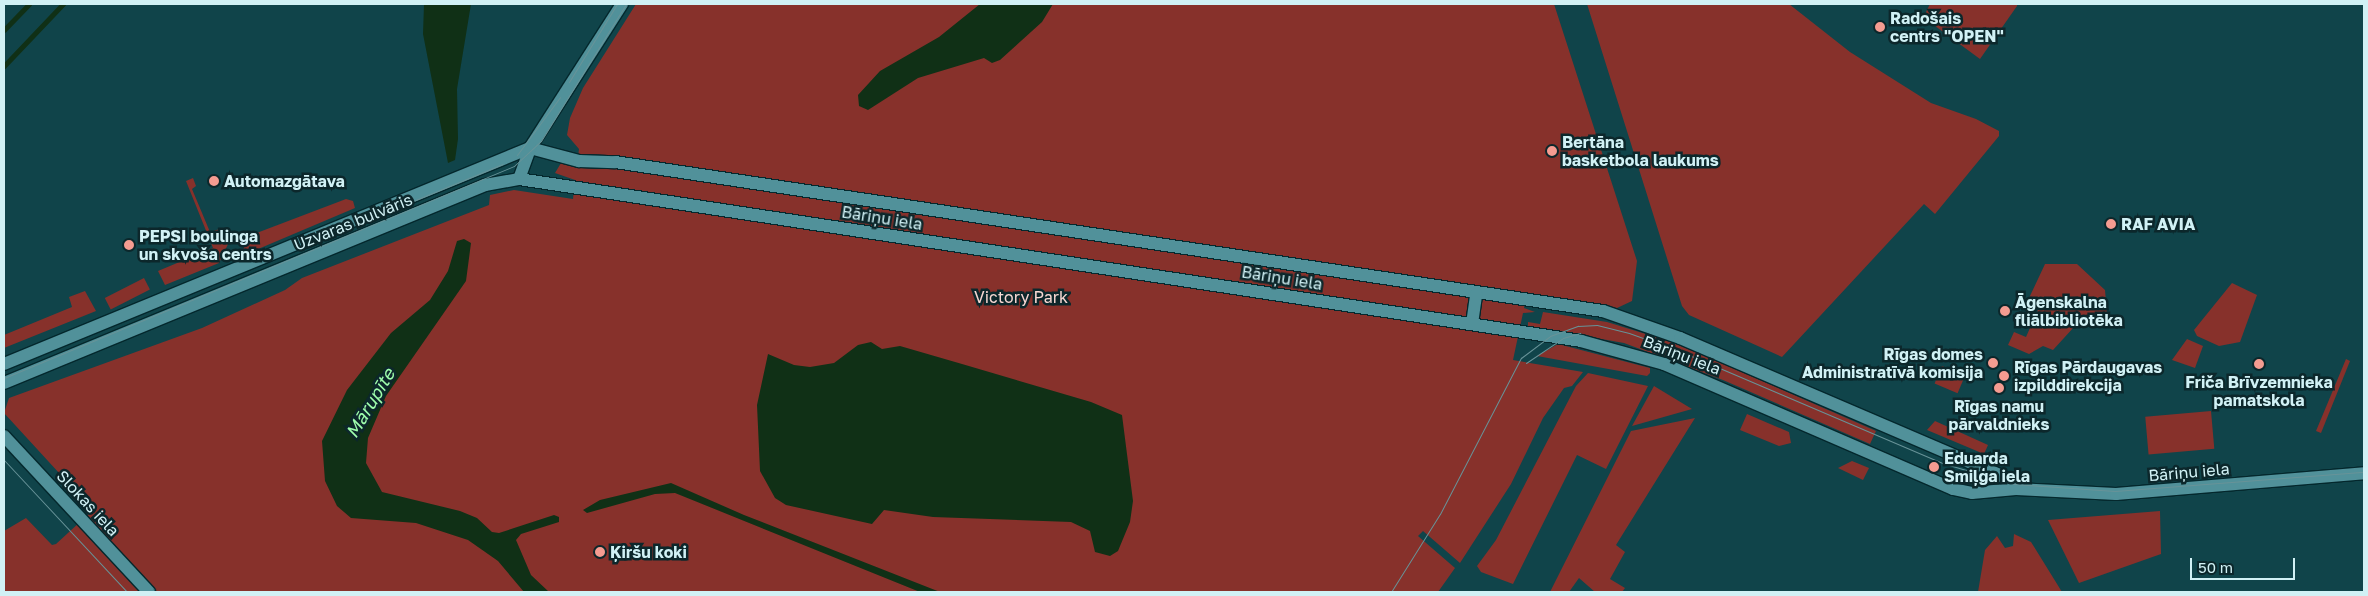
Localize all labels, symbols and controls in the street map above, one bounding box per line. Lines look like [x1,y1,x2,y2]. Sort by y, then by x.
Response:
place label: Radošais centrs "OPEN" [1890,8,2004,46]
marker: Radošais centrs "OPEN" [1874,21,1886,33]
place label: Bertāna basketbola laukums [1562,132,1719,170]
marker: Bertāna basketbola laukums [1546,145,1558,157]
place label: Automazgātava [224,171,345,191]
marker: Automazgātava [208,175,220,187]
street label: Uzvaras bulvāris [291,190,415,254]
street label: Bāriņu iela [840,202,924,234]
place label: RAF AVIA [2121,214,2195,234]
marker: RAF AVIA [2105,218,2117,230]
place label: PEPSI boulinga un skvoša centrs [139,226,272,264]
marker: PEPSI boulinga un skvoša centrs [123,239,135,251]
street label: Bāriņu iela [1240,262,1324,294]
park label: Victory Park [974,287,1068,307]
place label: Āgenskalna fliālbibliotēka [2015,292,2123,330]
marker: Āgenskalna fliālbibliotēka [1999,305,2011,317]
street label: Bāriņu iela [1640,331,1724,379]
place label: Rīgas domes Administratīvā komisija [1802,344,1983,382]
marker: Rīgas domes Administratīvā komisija [1987,357,1999,369]
place label: Rīgas Pārdaugavas izpilddirekcija [2014,357,2162,395]
marker: Friča Brīvzemnieka pamatskola [2253,358,2265,370]
water label: Mārupīte [341,364,399,442]
marker: Rīgas Pārdaugavas izpilddirekcija [1998,370,2010,382]
place label: Friča Brīvzemnieka pamatskola [2185,372,2333,410]
marker: Rīgas namu pārvaldnieks [1993,382,2005,394]
place label: Rīgas namu pārvaldnieks [1949,396,2049,434]
place label: Eduarda Smiļģa iela [1944,448,2030,486]
street label: Bāriņu iela [2148,459,2230,485]
marker: Eduarda Smiļģa iela [1928,461,1940,473]
street label: Slokas iela [53,466,123,540]
place label: Ķiršu koki [610,542,687,562]
marker: Ķiršu koki [594,546,606,558]
scale bar [2193,548,2298,580]
text: 50 m [2198,558,2233,576]

